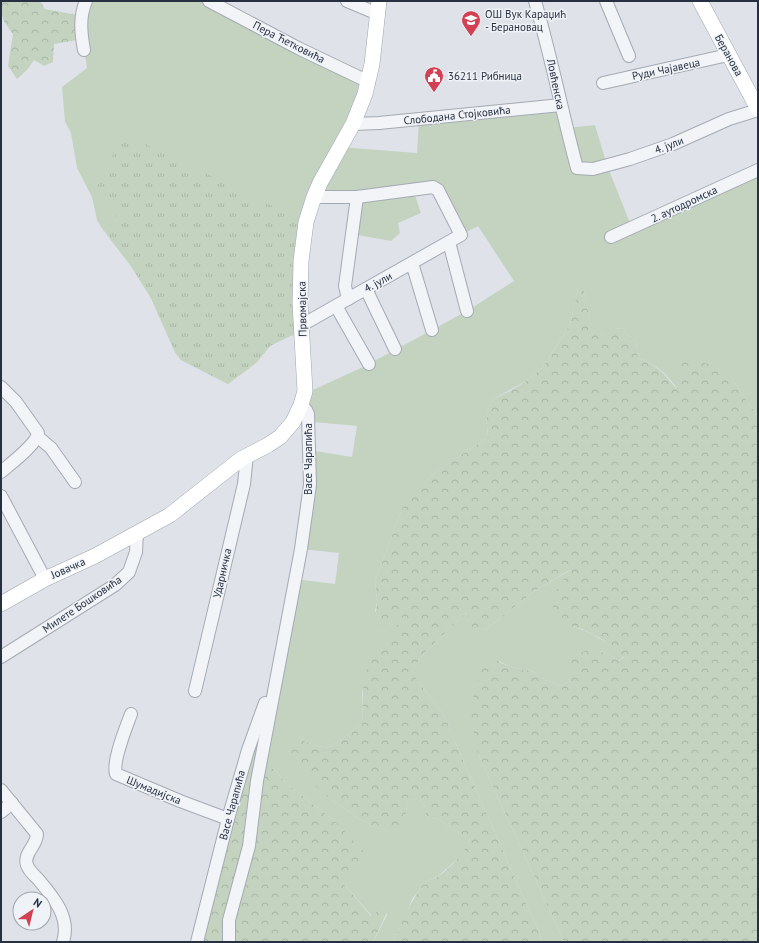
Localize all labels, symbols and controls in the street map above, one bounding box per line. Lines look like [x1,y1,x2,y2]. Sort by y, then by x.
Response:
place label: ОШ Вук Караџић - Берановац [485,7,566,34]
school or university icon: ОШ Вук Караџић - Берановац [460,9,482,37]
street label: Пера Ћетковића [251,18,327,66]
street label: Беранова [712,32,746,78]
street label: Руди Чајавеца [631,55,701,83]
street label: Ловћенска [544,56,568,111]
public building icon: 36211 Рибница [423,65,445,93]
place label: 36211 Рибница [448,69,522,83]
street label: Слободана Стојковића [403,102,511,128]
street label: 4. јули [653,133,685,157]
street label: 2. аутодромска [649,183,719,225]
street label: 4. јули [362,269,394,295]
street label: Првомајска [295,281,309,337]
street label: Васе Чарапића [301,423,315,495]
street label: Ударничка [209,547,235,599]
street label: Јовачка [48,554,87,582]
street label: Милете Бошковића [40,572,124,636]
street label: Васе Чарапића [216,768,248,842]
street label: Шумадијска [125,773,183,807]
north arrow [12,891,52,931]
text: N [31,895,45,911]

